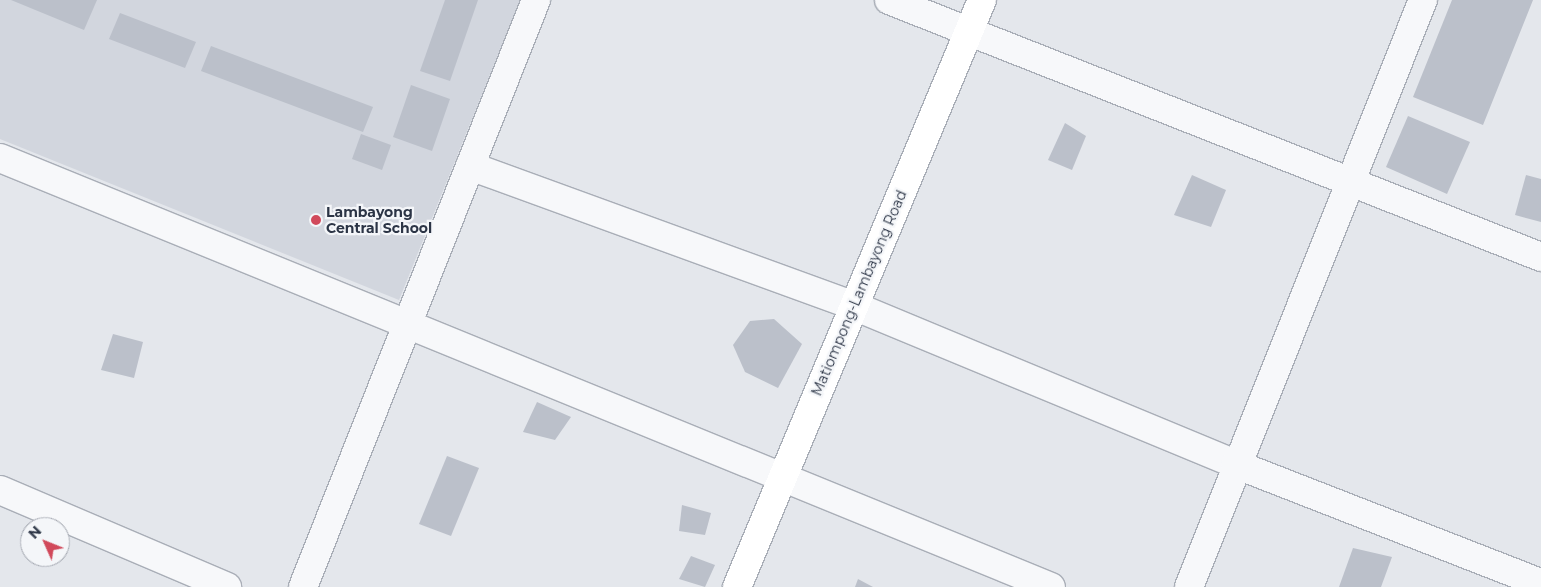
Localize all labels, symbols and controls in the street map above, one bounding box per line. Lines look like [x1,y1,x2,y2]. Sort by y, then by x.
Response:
street label: Matiompong-Lambayong Road [808,188,910,398]
place label: Lambayong Central School [326,204,432,236]
marker: Lambayong Central School [310,214,322,226]
north arrow [20,517,70,567]
text: N [25,522,45,543]

